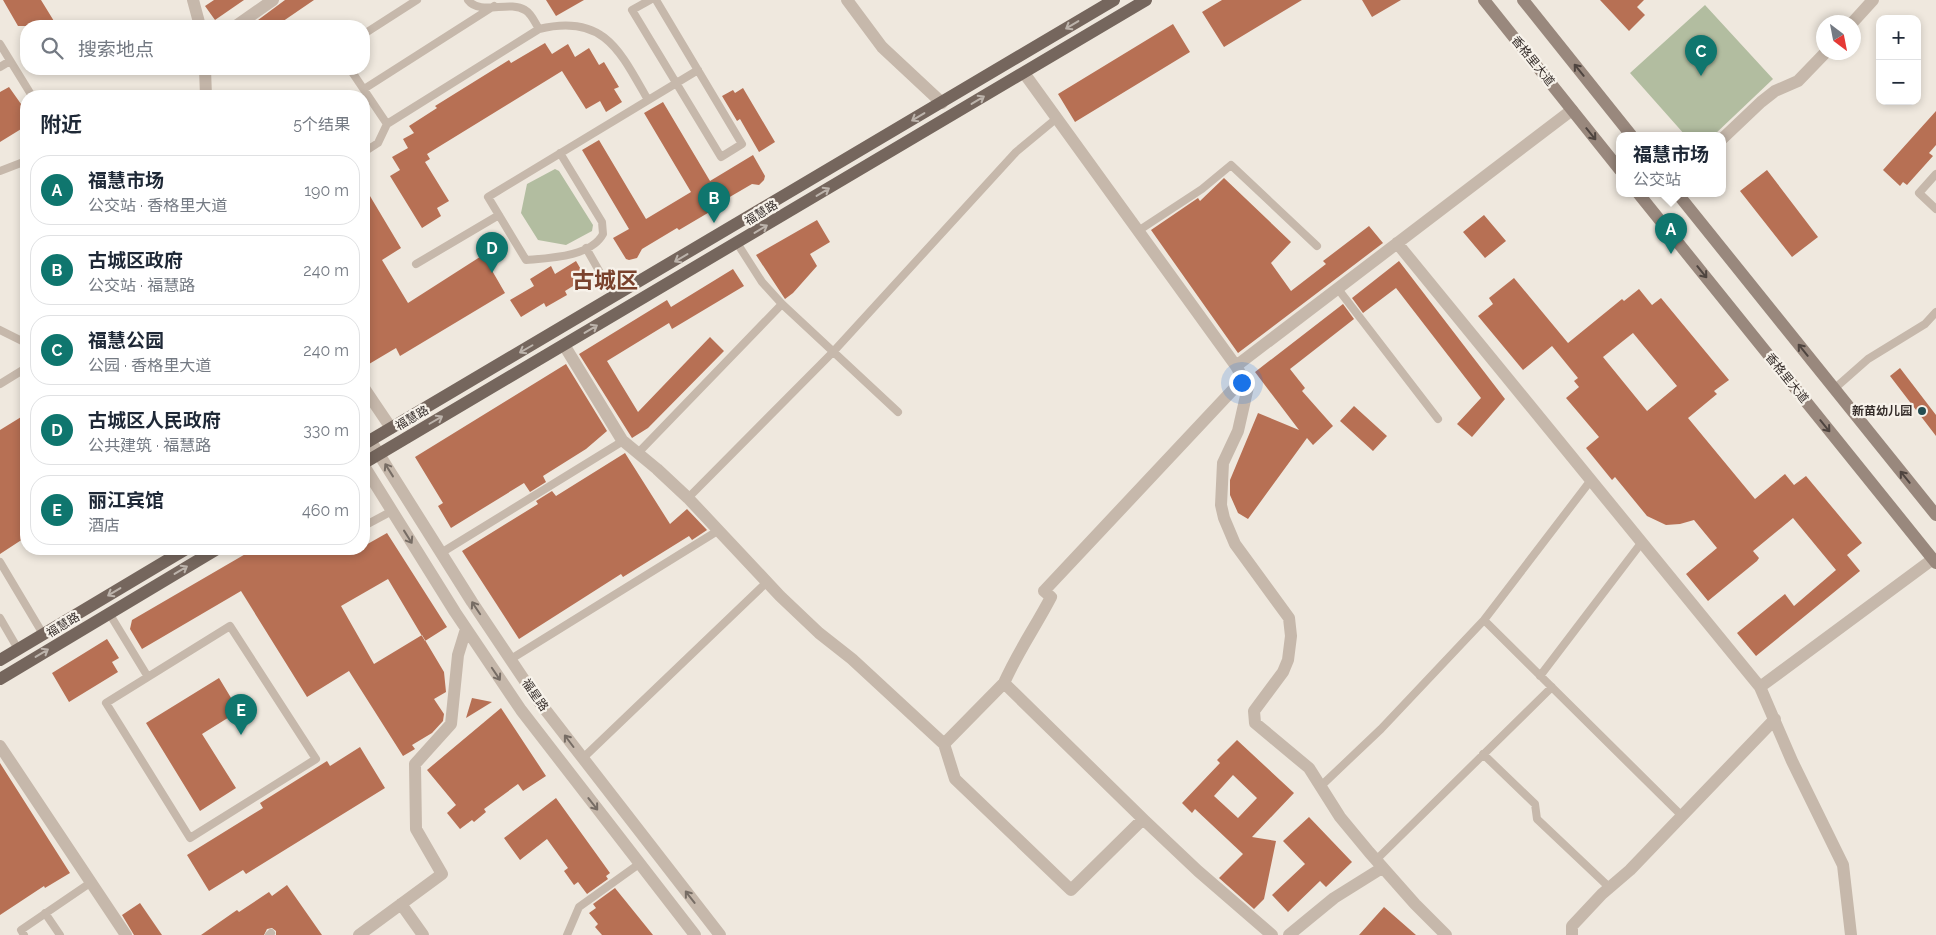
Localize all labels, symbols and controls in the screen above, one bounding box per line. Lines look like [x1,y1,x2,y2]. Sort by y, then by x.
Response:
north arrow [1816,15,1861,60]
map controls [1876,15,1921,105]
button: + [1876,15,1921,60]
search box [20,20,370,75]
one-way arrow [1065,20,1080,30]
street label: 香格里大道 [1509,33,1557,89]
icon: search [38,34,66,62]
pin: C [1685,35,1717,76]
text: 搜索地点 [78,38,154,60]
button: − [1876,60,1921,105]
one-way arrow [1573,64,1584,77]
one-way arrow [970,95,984,105]
text: 附近 [40,112,82,137]
one-way arrow [911,113,925,123]
text: 5个结果 [293,115,350,134]
one-way arrow [1586,127,1597,140]
popup [1616,132,1726,197]
text: 福慧市场 [1633,143,1709,165]
text: 福慧市场 [88,169,164,191]
text: 公交站 [1633,170,1681,189]
text: A [52,181,62,200]
text: 190 m [304,181,349,200]
pin: B [698,182,730,223]
one-way arrow [815,187,829,197]
text: 公交站 · 香格里大道 [88,196,227,215]
street label: 福慧路 [742,198,780,228]
pin: A [1655,213,1687,254]
one-way arrow [754,223,768,233]
pin: D [476,232,508,273]
text: 古城区政府 [88,249,183,271]
one-way arrow [674,253,688,263]
text: B [52,261,62,280]
text: 240 m [303,261,349,280]
one-way arrow [1696,265,1707,278]
district label: 古城区 [572,267,638,293]
text: 公交站 · 福慧路 [88,276,195,295]
one-way arrow [584,324,598,334]
text: 福慧公园 [88,329,164,351]
text: C [52,341,62,360]
text: 240 m [303,341,349,360]
one-way arrow [1798,344,1809,357]
one-way arrow [519,345,533,355]
street label: 香格里大道 [1763,350,1811,406]
text: 公园 · 香格里大道 [88,356,211,375]
your location [1229,370,1255,396]
street label: 福慧路 [393,403,431,433]
place label: 新苗幼儿园 [1852,404,1912,418]
marker: 新苗幼儿园 [1916,405,1928,417]
text: 古城区人民政府 [88,409,221,431]
one-way arrow [428,415,443,425]
one-way arrow [1820,419,1831,432]
text: D [51,421,63,440]
text: 330 m [303,421,349,440]
text: 公共建筑 · 福慧路 [88,436,211,455]
one-way arrow [384,464,394,478]
one-way arrow [1900,471,1911,484]
text: 丽江宾馆 [88,489,164,511]
text: E [52,501,62,520]
text: 460 m [302,501,349,520]
text: 酒店 [88,516,120,535]
one-way arrow [404,530,414,544]
one-way arrow [174,565,188,575]
one-way arrow [107,587,121,597]
one-way arrow [471,601,481,615]
street label: 福慧路 [44,610,82,640]
one-way arrow [34,648,48,658]
one-way arrow [491,666,501,680]
street label: 福星路 [519,676,551,714]
pin: E [225,694,257,735]
one-way arrow [564,734,574,748]
one-way arrow [587,797,598,810]
one-way arrow [685,891,696,904]

